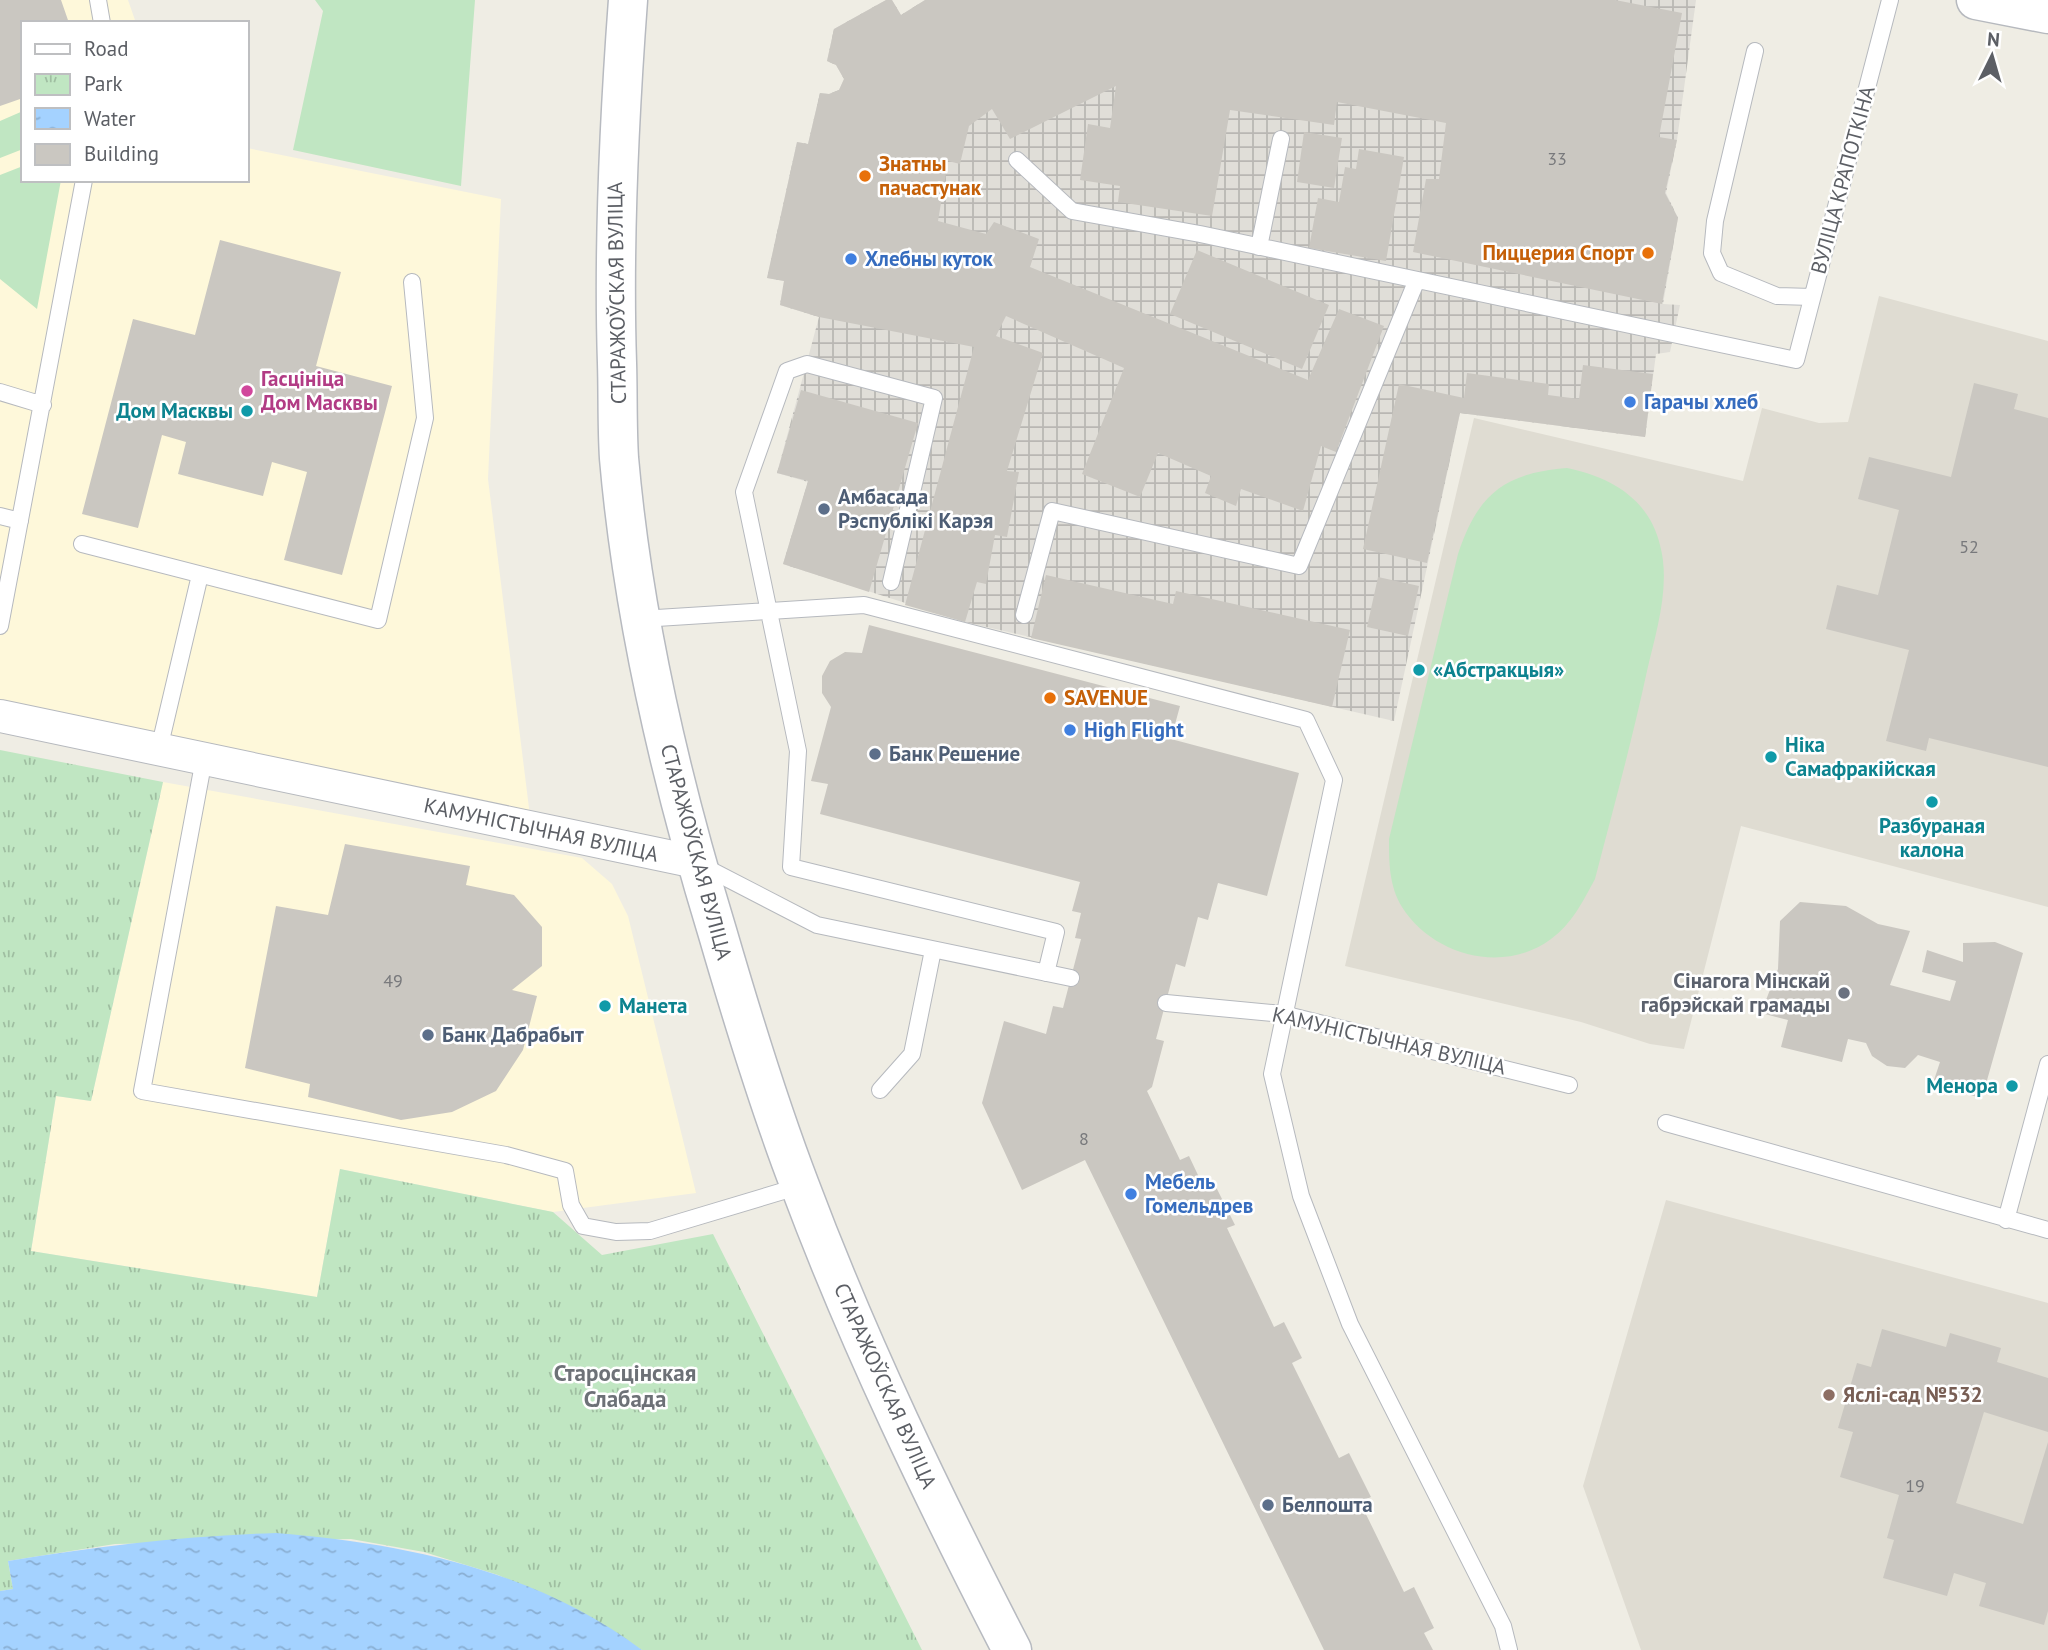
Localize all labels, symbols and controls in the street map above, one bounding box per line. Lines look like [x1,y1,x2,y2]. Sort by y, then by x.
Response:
legend [21,21,248,182]
north arrow [1957,21,2027,91]
text: N [1986,27,2001,52]
text: Road [84,35,128,62]
text: Park [84,70,123,97]
street label: ВУЛІЦА КРАПОТКІНА [1804,82,1881,277]
text: Water [84,105,136,132]
text: Building [84,140,159,167]
house number: 33 [1547,147,1567,170]
place label: Знатны пачастунак [879,150,982,201]
marker: Знатны пачастунак [857,168,873,184]
street label: СТАРАЖОЎСКАЯ ВУЛІЦА [601,181,632,404]
place label: Пиццерия Спорт [1482,239,1634,266]
place label: Хлебны куток [865,245,994,272]
marker: Пиццерия Спорт [1640,245,1656,261]
marker: Хлебны куток [843,251,859,267]
place label: Гасцініца Дом Масквы [261,365,378,416]
marker: Гасцініца Дом Масквы [239,383,255,399]
place label: Гарачы хлеб [1644,388,1758,415]
marker: Гарачы хлеб [1622,394,1638,410]
place label: Дом Масквы [116,397,233,424]
marker: Дом Масквы [239,403,255,419]
place label: Амбасада Рэспублікі Карэя [838,483,993,534]
marker: Амбасада Рэспублікі Карэя [816,501,832,517]
house number: 52 [1959,535,1979,558]
place label: «Абстракцыя» [1433,656,1564,683]
marker: «Абстракцыя» [1411,662,1427,678]
place label: SAVENUE [1064,684,1148,711]
marker: SAVENUE [1042,690,1058,706]
place label: High Flight [1084,716,1185,743]
marker: High Flight [1062,722,1078,738]
place label: Ніка Самафракійская [1785,731,1936,782]
place label: Банк Решение [889,740,1020,767]
street label: СТАРАЖОЎСКАЯ ВУЛІЦА [655,741,738,963]
marker: Банк Решение [867,746,883,762]
marker: Ніка Самафракійская [1763,749,1779,765]
street label: КАМУНІСТЫЧНАЯ ВУЛІЦА [421,791,661,868]
marker: Разбураная калона [1924,794,1940,810]
place label: Разбураная калона [1879,812,1985,863]
place label: Сінагога Мінскай габрэйскай грамады [1641,967,1830,1018]
house number: 49 [383,969,403,992]
marker: Сінагога Мінскай габрэйскай грамады [1836,985,1852,1001]
place label: Манета [619,992,687,1019]
marker: Манета [597,998,613,1014]
street label: КАМУНІСТЫЧНАЯ ВУЛІЦА [1270,1000,1509,1081]
place label: Банк Дабрабыт [442,1021,584,1048]
marker: Банк Дабрабыт [420,1027,436,1043]
place label: Менора [1926,1072,1998,1099]
marker: Менора [2004,1078,2020,1094]
house number: 8 [1079,1127,1089,1150]
place label: Мебель Гомельдрев [1145,1168,1253,1219]
marker: Мебель Гомельдрев [1123,1186,1139,1202]
street label: СТАРАЖОЎСКАЯ ВУЛІЦА [828,1279,943,1493]
district label: Старосцінская Слабада [554,1358,696,1413]
place label: Яслі-сад №532 [1843,1381,1983,1408]
marker: Яслі-сад №532 [1821,1387,1837,1403]
house number: 19 [1905,1474,1925,1497]
place label: Белпошта [1282,1491,1373,1518]
marker: Белпошта [1260,1497,1276,1513]

